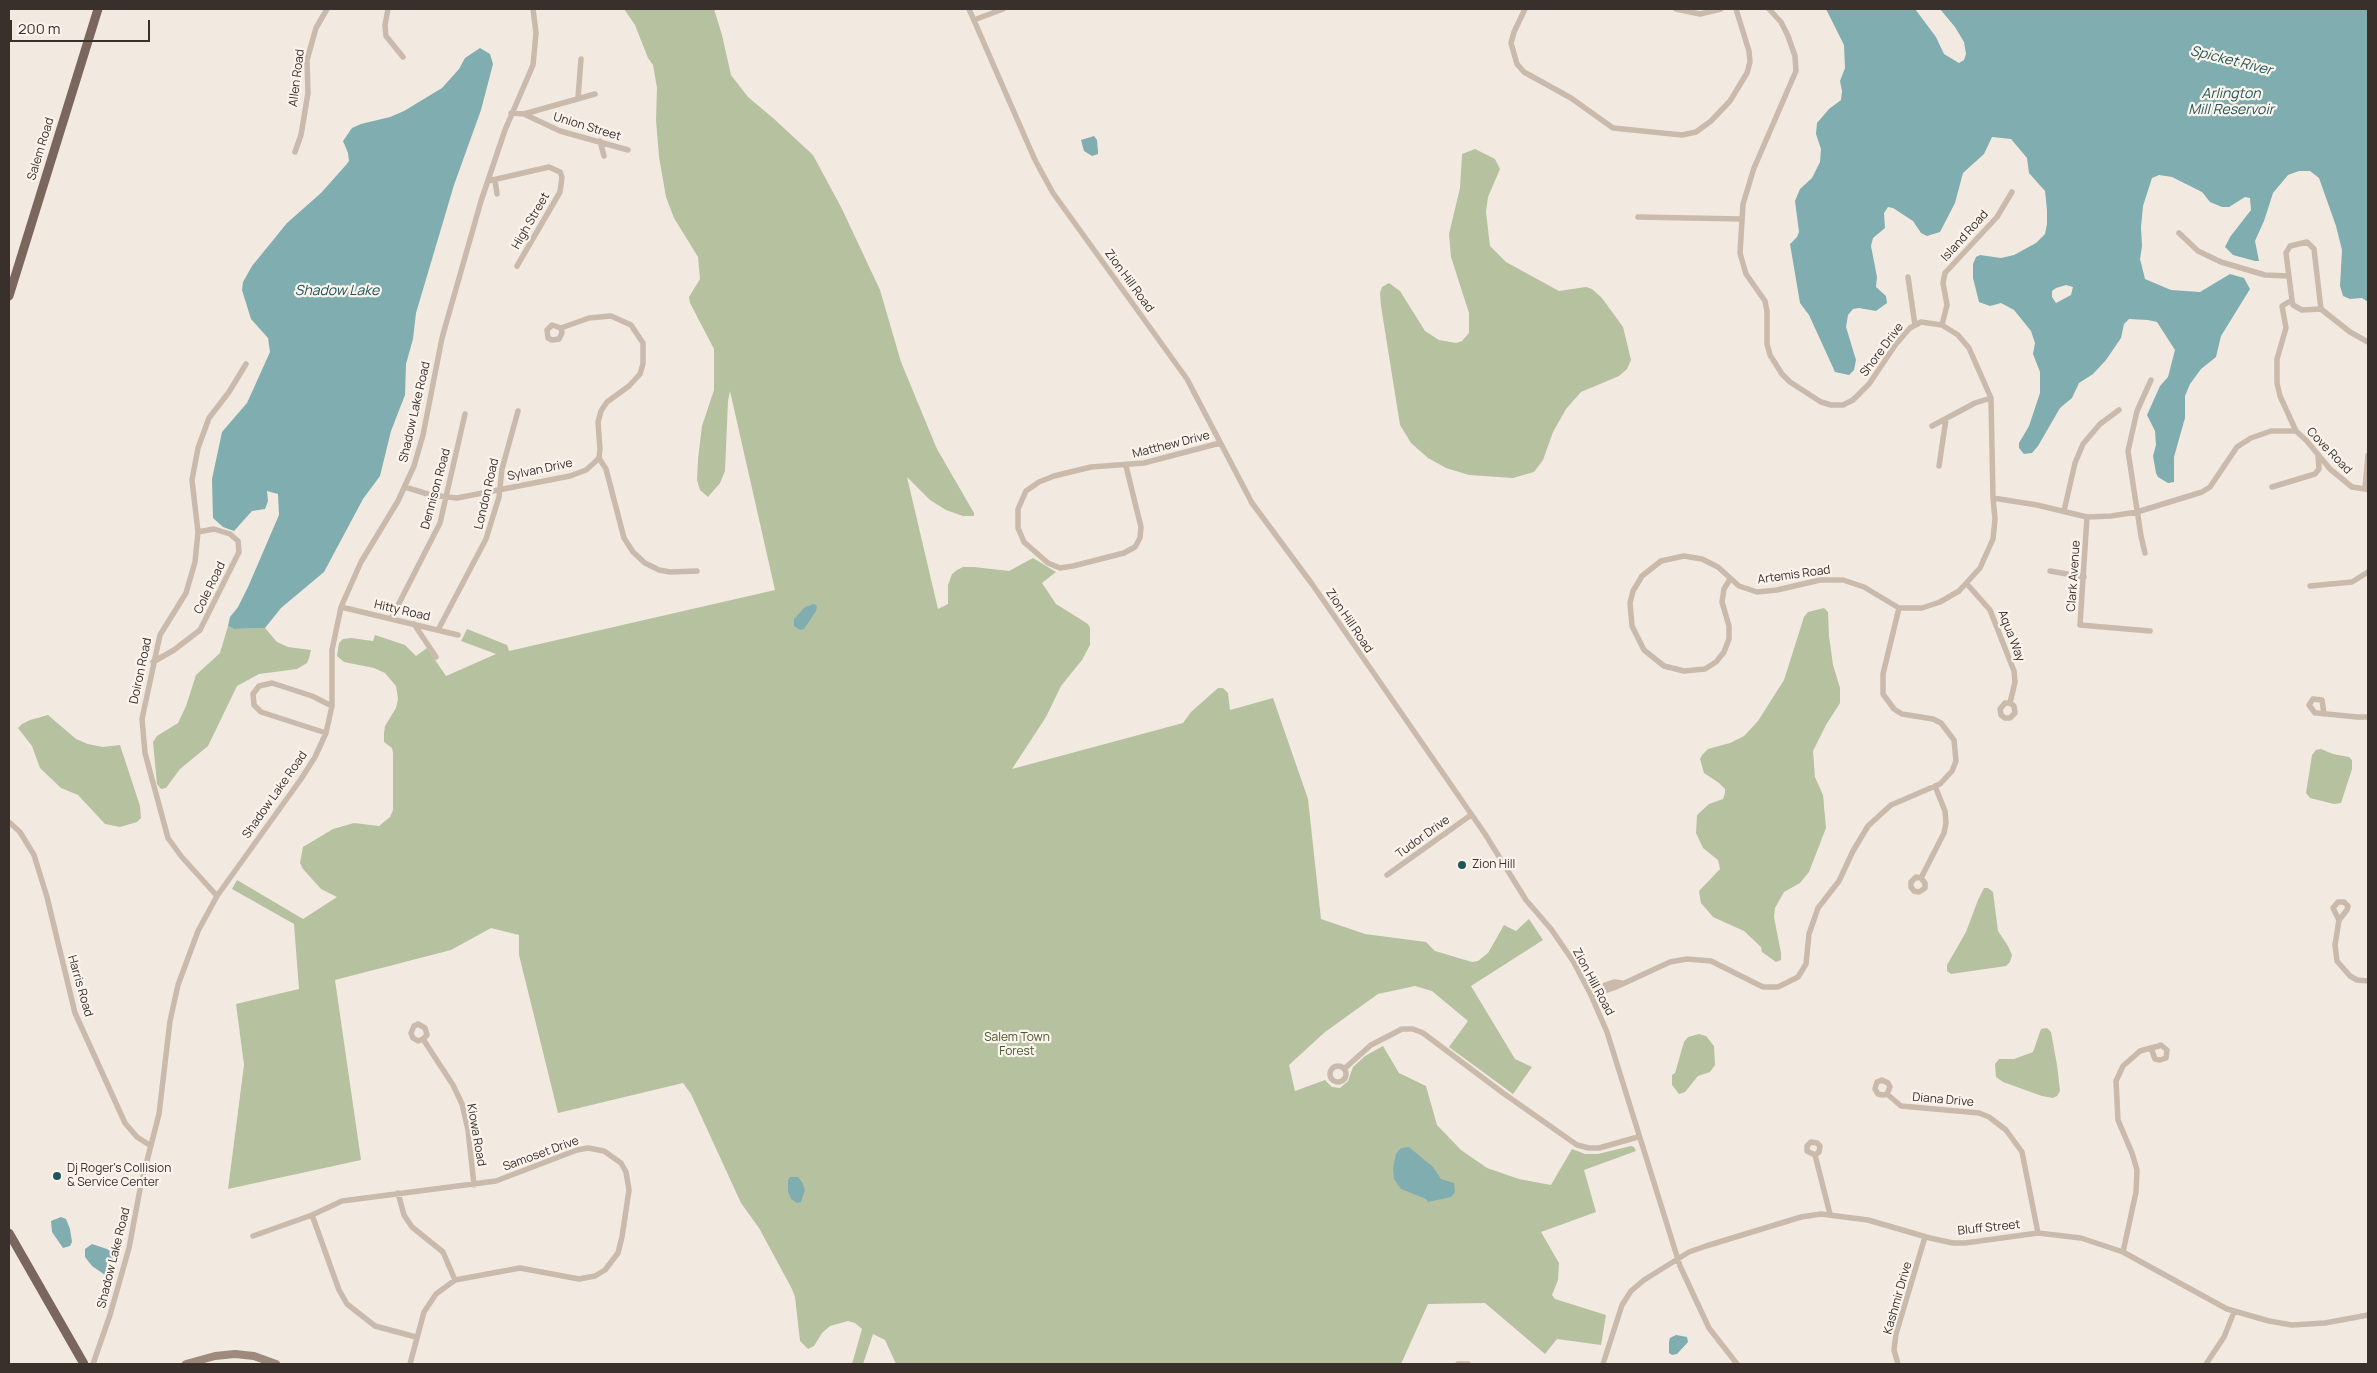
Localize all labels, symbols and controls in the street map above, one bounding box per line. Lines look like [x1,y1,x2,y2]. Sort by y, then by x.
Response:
scale bar [12,10,152,42]
text: 200 m [18,18,61,39]
water label: Spicket River [2188,43,2274,79]
street label: Allen Road [286,48,308,108]
water label: Arlington Mill Reservoir [2188,86,2274,118]
street label: Union Street [551,110,623,144]
street label: Salem Road [25,116,57,182]
street label: High Street [509,190,553,252]
street label: Island Road [1938,208,1992,264]
street label: Zion Hill Road [1101,247,1157,315]
water label: Shadow Lake [295,283,379,299]
street label: Shore Drive [1857,320,1907,380]
street label: Shadow Lake Road [396,360,434,464]
street label: Cove Road [2303,425,2355,477]
street label: Matthew Drive [1131,428,1211,462]
street label: Dennison Road [418,447,454,531]
street label: Sylvan Drive [506,456,574,484]
street label: London Road [472,457,502,531]
street label: Clark Avenue [2064,540,2084,612]
street label: Cole Road [191,560,229,616]
street label: Artemis Road [1757,563,1831,587]
street label: Zion Hill Road [1322,586,1376,656]
street label: Hitty Road [373,598,431,624]
street label: Aqua Way [1995,608,2027,664]
street label: Doiron Road [127,637,155,705]
street label: Shadow Lake Road [239,749,311,841]
street label: Tudor Drive [1393,813,1453,861]
place label: Zion Hill [1472,858,1515,872]
marker: Zion Hill [1456,859,1468,871]
street label: Zion Hill Road [1569,946,1617,1018]
street label: Harris Road [64,954,96,1018]
park label: Salem Town Forest [984,1031,1050,1059]
street label: Diana Drive [1912,1090,1974,1110]
street label: Kiowa Road [463,1103,489,1167]
street label: Samoset Drive [501,1134,581,1174]
place label: Dj Roger's Collision & Service Center [67,1162,171,1190]
marker: Dj Roger's Collision & Service Center [51,1170,63,1182]
street label: Shadow Lake Road [95,1206,133,1310]
street label: Bluff Street [1957,1218,2021,1238]
street label: Kashmir Drive [1881,1260,1915,1336]

